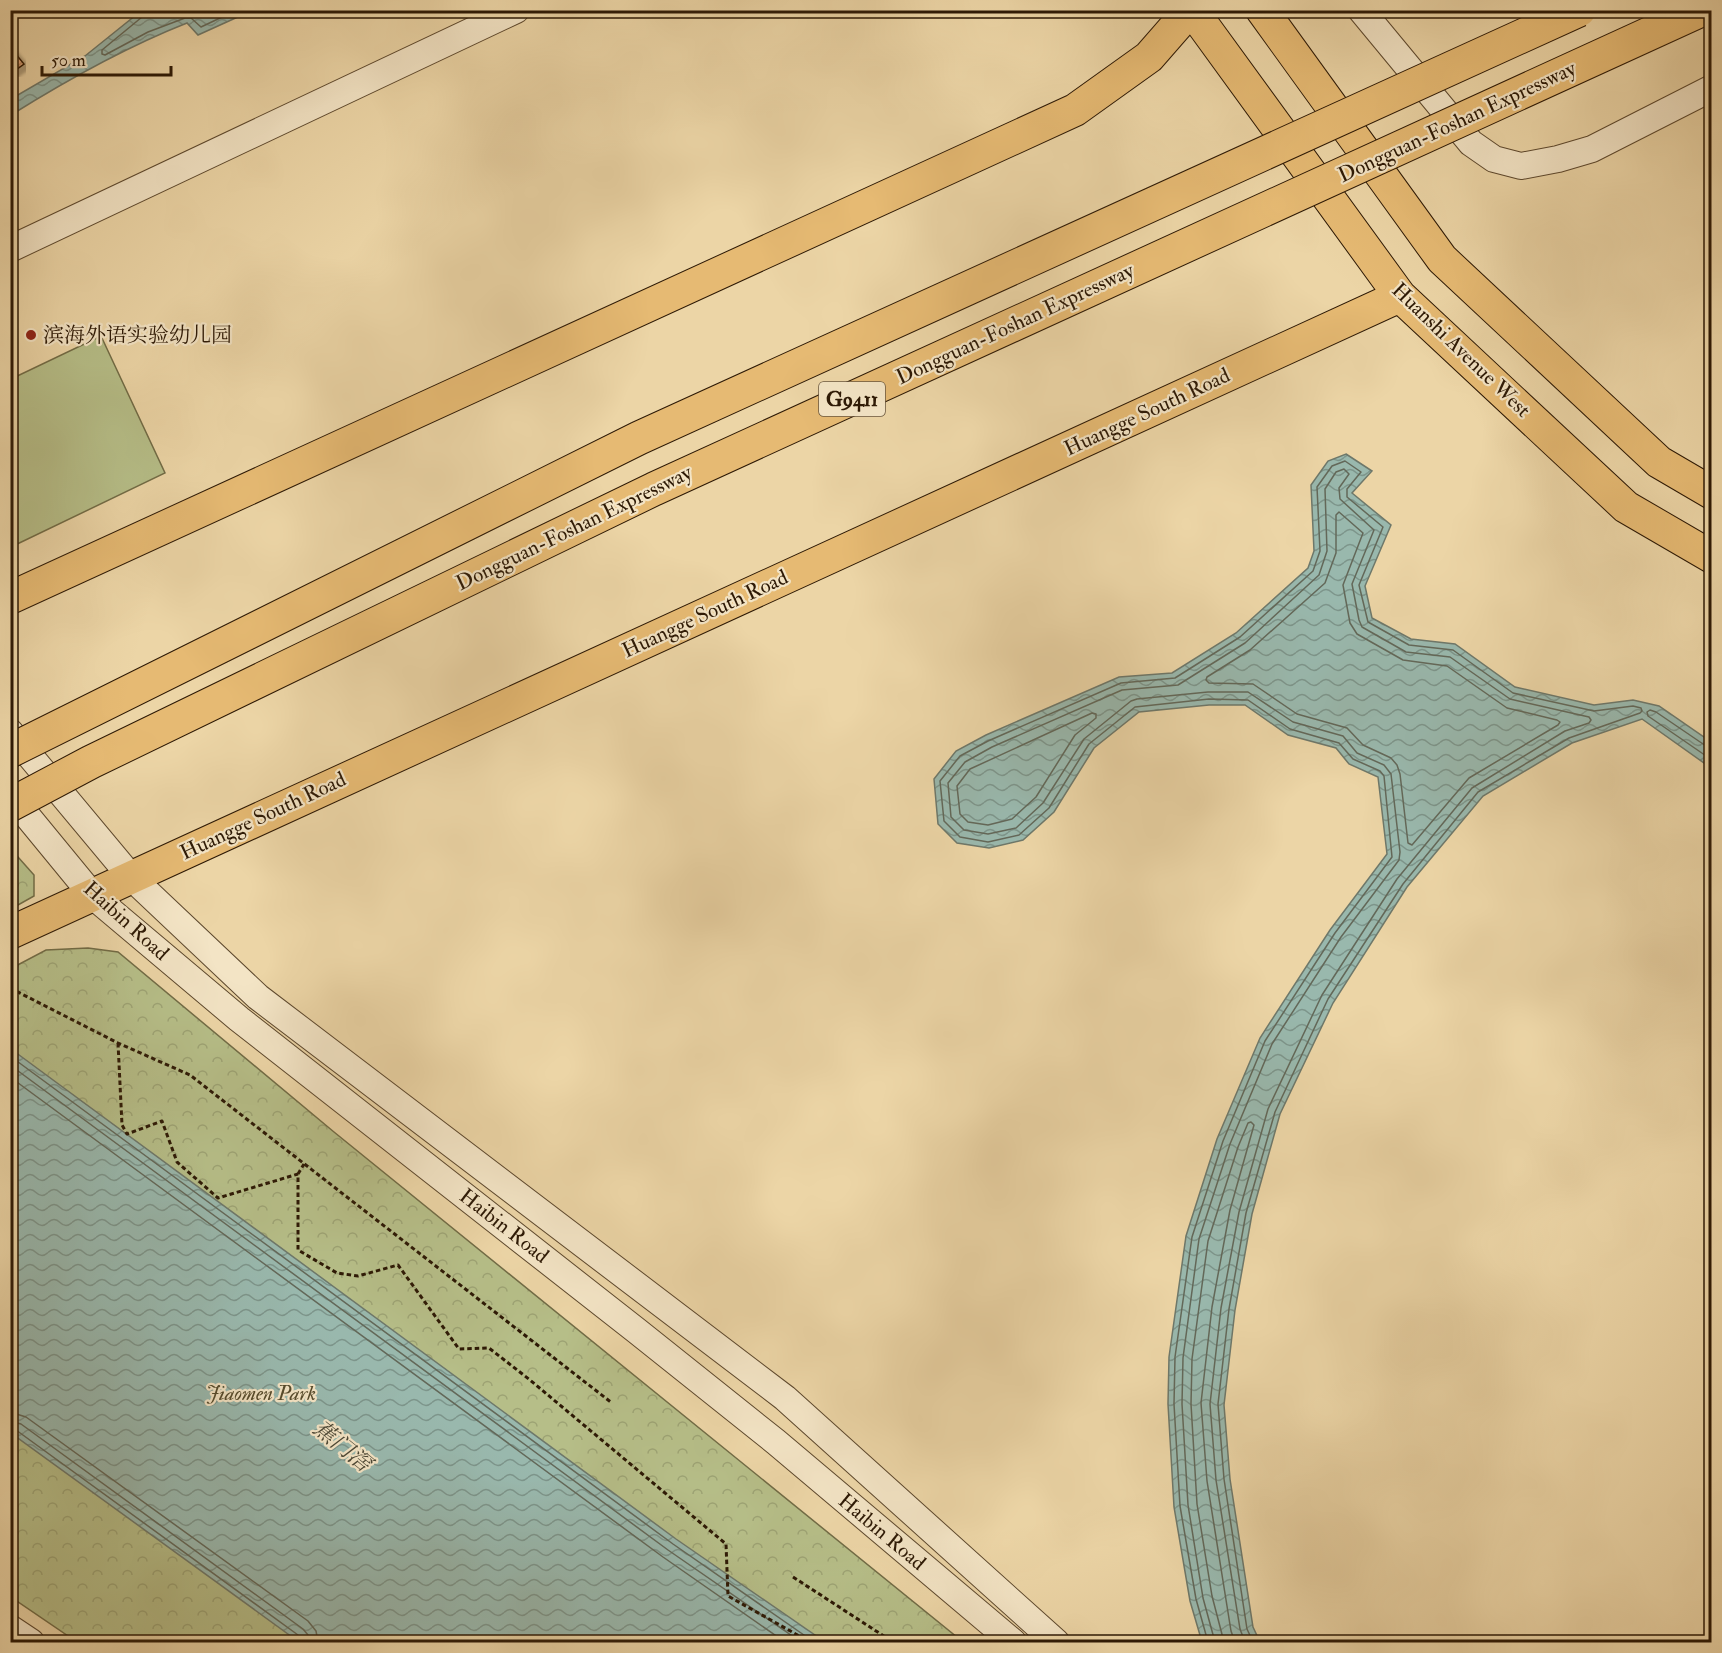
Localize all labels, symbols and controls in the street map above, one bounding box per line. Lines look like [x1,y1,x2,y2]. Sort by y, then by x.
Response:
scale bar [42,39,171,77]
text: 50 m [51,49,86,72]
street label: Dongguan-Foshan Expressway [1334,55,1581,189]
street label: Dongguan-Foshan Expressway [892,257,1139,391]
street label: Huanshi Avenue West [1386,277,1536,423]
place label: 滨海外语实验幼儿园 [43,322,232,349]
marker: 滨海外语实验幼儿园 [24,328,38,342]
street label: Huangge South Road [1060,361,1235,462]
road number: G9411 [819,382,885,416]
street label: Dongguan-Foshan Expressway [452,459,697,597]
street label: Huangge South Road [618,563,793,664]
street label: Huangge South Road [176,765,351,866]
street label: Haibin Road [77,875,175,967]
street label: Haibin Road [454,1183,555,1270]
park label: Jiaomen Park [206,1380,316,1407]
water label: 蕉门滘 [308,1414,380,1480]
street label: Haibin Road [833,1487,932,1577]

